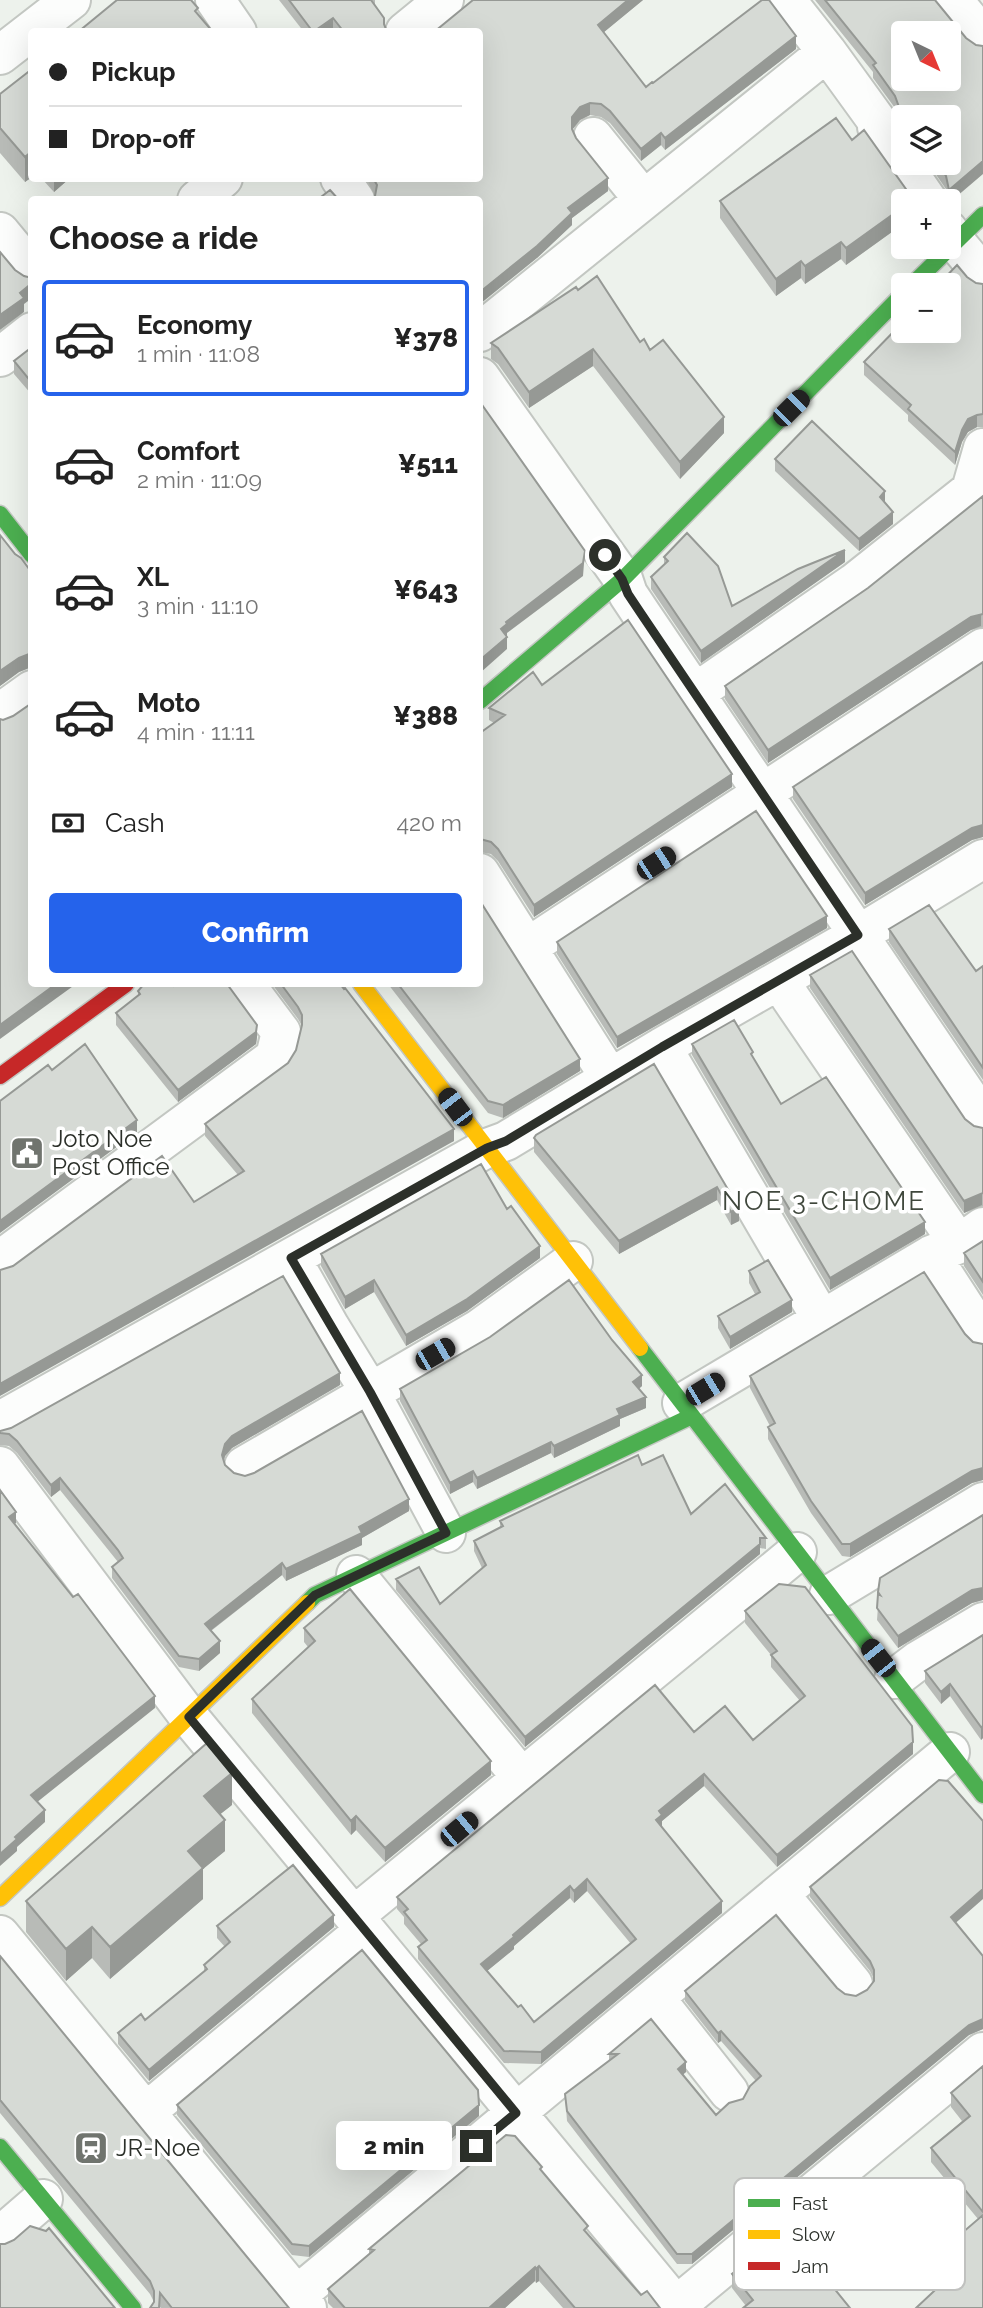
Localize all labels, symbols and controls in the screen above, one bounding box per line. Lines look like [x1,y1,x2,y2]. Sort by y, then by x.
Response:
north arrow [891,21,961,91]
map controls [891,21,961,343]
text: Pickup [91,57,176,87]
button: layers [891,105,961,175]
text: Drop-off [91,124,195,154]
button: + [891,189,961,259]
text: Choose a ride [49,219,258,256]
button: − [891,273,961,343]
icon: car [53,307,116,370]
text: Economy [137,310,252,340]
text: ¥378 [394,323,458,353]
text: 1 min · 11:08 [137,340,260,367]
car [769,386,814,430]
icon: car [53,433,116,496]
text: Comfort [137,436,240,466]
text: ¥511 [398,449,458,479]
text: 2 min · 11:09 [137,466,262,493]
route start [589,539,621,571]
icon: car [53,559,116,622]
text: XL [137,562,169,592]
text: ¥643 [393,575,458,605]
text: 3 min · 11:10 [137,592,259,619]
icon: car [53,685,116,748]
text: Moto [137,688,200,718]
text: ¥388 [393,701,458,731]
text: 4 min · 11:11 [137,718,255,745]
icon: cash [49,804,87,842]
text: Cash [105,808,165,838]
text: 420 m [396,809,462,836]
car [633,843,680,883]
button: Confirm [49,893,462,973]
car [434,1084,477,1130]
place label: Joto Noe Post Office [52,1124,170,1181]
public building icon: Joto Noe Post Office [8,1134,46,1172]
district label: NOE 3-CHOME [722,1186,926,1216]
car [412,1334,459,1374]
car [682,1369,729,1409]
car [857,1635,900,1681]
car [437,1807,482,1851]
callout: 2 min [336,2122,452,2170]
station icon: JR-Noe [72,2129,110,2167]
route end [460,2130,492,2162]
text: 2 min [364,2132,424,2159]
place label: JR-Noe [116,2133,200,2162]
legend [734,2178,965,2290]
text: Fast [792,2192,828,2214]
text: Slow [792,2223,836,2245]
text: Jam [792,2255,829,2277]

